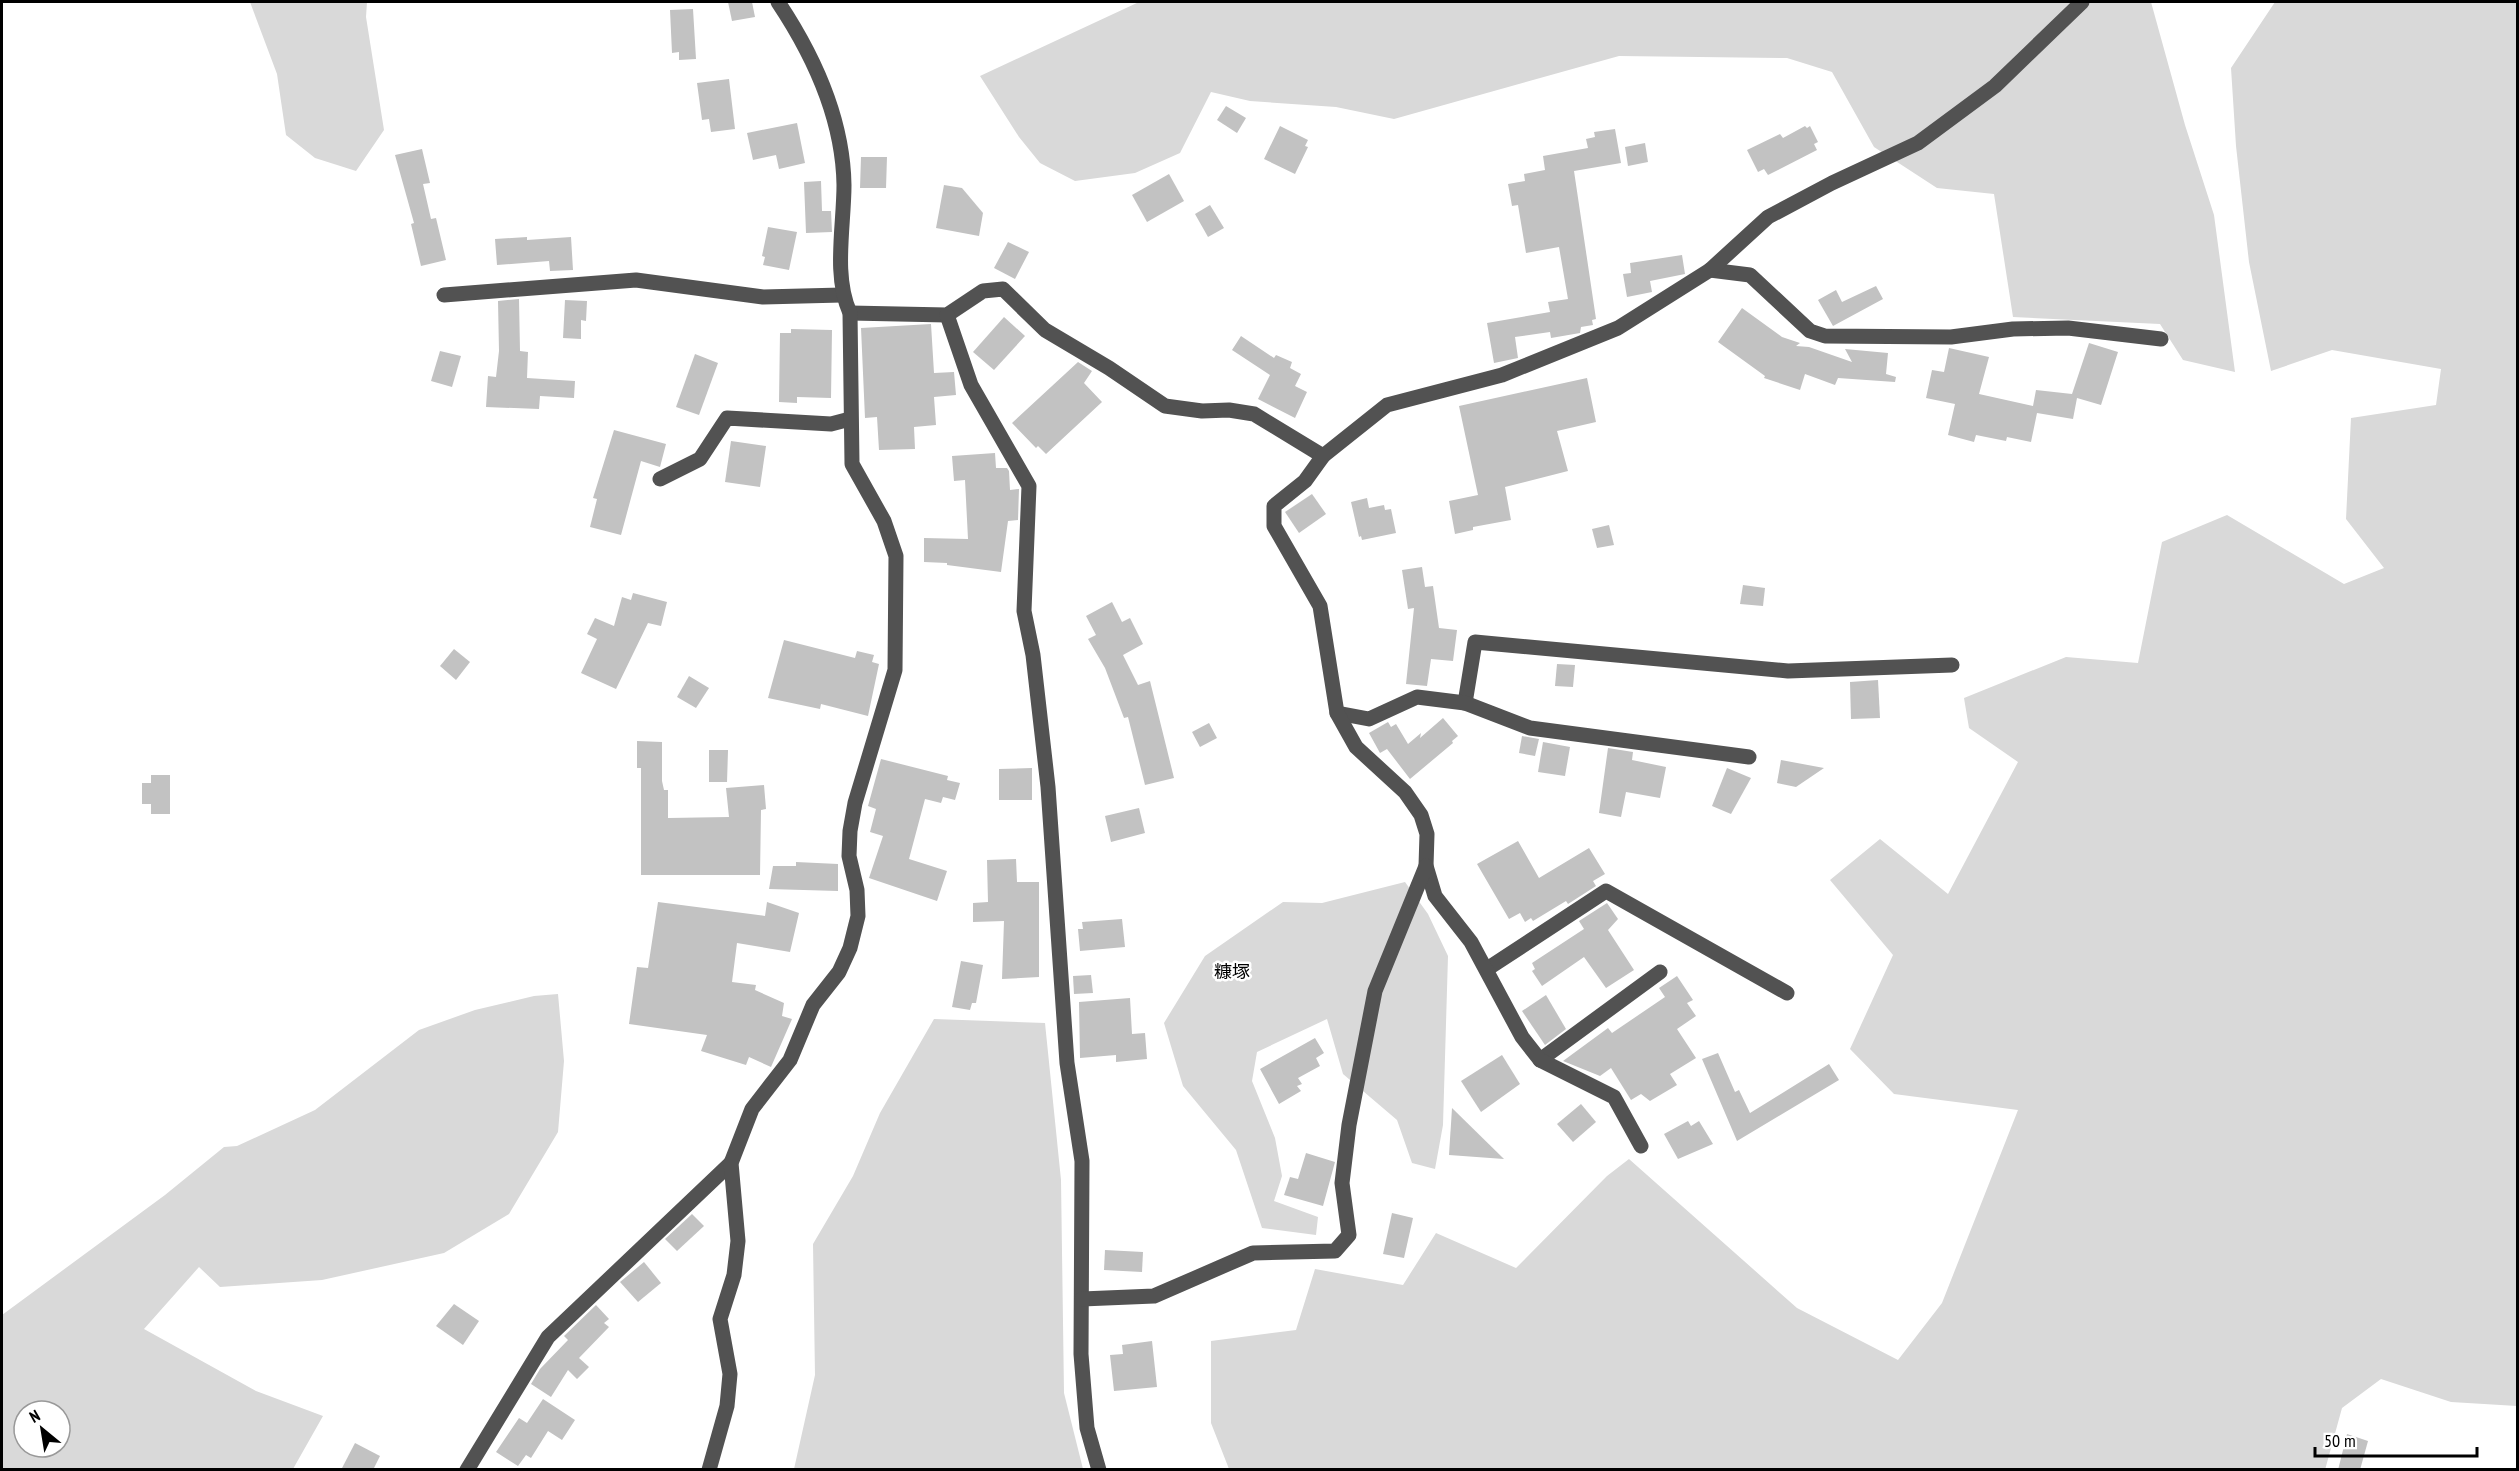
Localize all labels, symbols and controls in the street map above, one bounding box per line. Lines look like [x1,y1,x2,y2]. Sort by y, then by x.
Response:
district label: 糠塚 [1214,960,1250,983]
north arrow [12,1399,72,1459]
text: N [26,1405,43,1427]
scale bar [2315,1420,2477,1458]
text: 50 m [2324,1429,2356,1452]

